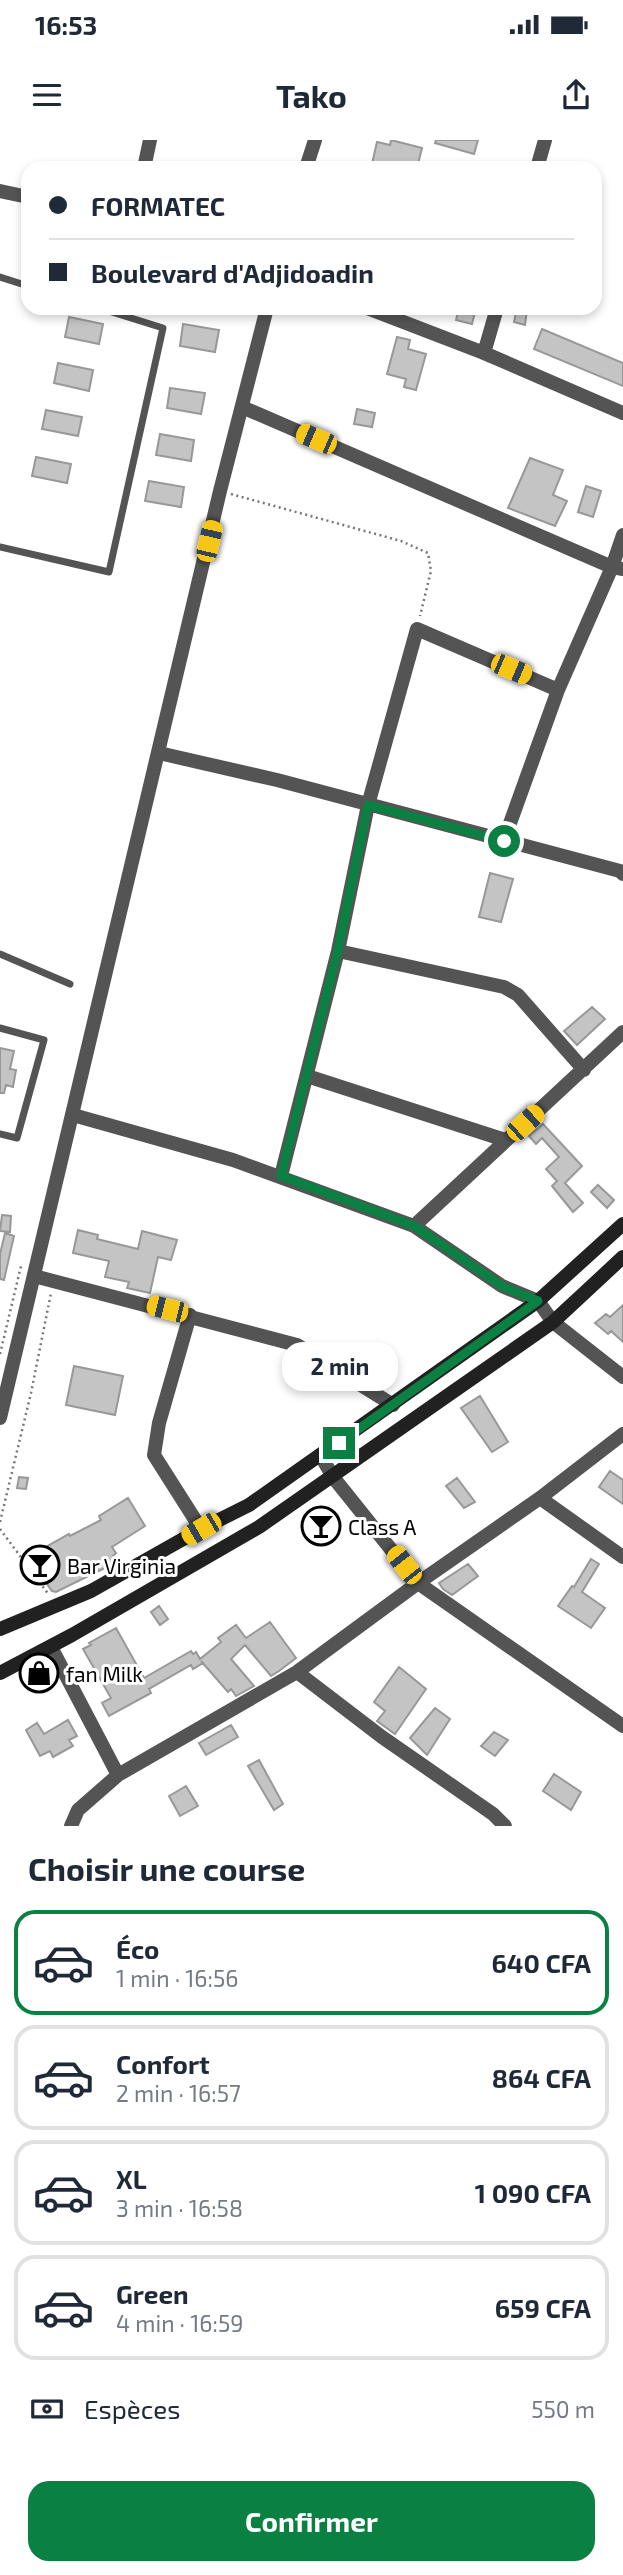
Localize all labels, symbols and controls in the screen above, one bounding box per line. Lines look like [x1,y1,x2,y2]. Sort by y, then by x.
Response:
text: 16:53 [35,9,97,40]
icon: menu [28,76,66,114]
text: Tako [276,76,347,114]
icon: share [557,76,595,114]
text: FORMATEC [91,190,225,221]
text: Boulevard d'Adjidoadin [91,257,374,288]
car [293,421,340,457]
car [195,518,224,564]
car [488,651,535,687]
route start [488,825,520,857]
car [503,1101,548,1145]
car [145,1294,190,1324]
callout: 2 min [281,1342,397,1390]
text: 2 min [311,1352,369,1380]
route end [323,1427,355,1459]
bar icon: Class A [300,1505,342,1547]
car [178,1509,225,1549]
place label: Class A [348,1514,416,1539]
car [383,1542,426,1588]
bar icon: Bar Virginia [19,1544,61,1586]
place label: Bar Virginia [67,1553,176,1578]
shop icon: fan Milk [18,1652,60,1694]
place label: fan Milk [66,1661,143,1686]
text: Choisir une course [28,1849,305,1887]
icon: car [32,1931,95,1994]
text: Éco [116,1933,159,1964]
text: 640 CFA [492,1947,591,1978]
text: 1 min · 16:56 [116,1964,238,1992]
icon: car [32,2046,95,2109]
text: Confort [116,2048,210,2079]
text: 864 CFA [492,2062,591,2093]
text: 2 min · 16:57 [116,2079,241,2107]
icon: car [32,2161,95,2224]
text: XL [116,2163,147,2194]
text: 1 090 CFA [475,2177,591,2208]
text: 3 min · 16:58 [116,2194,243,2222]
icon: car [32,2276,95,2339]
text: Green [116,2278,189,2309]
text: 659 CFA [495,2292,591,2323]
text: 4 min · 16:59 [116,2309,243,2337]
icon: cash [28,2390,66,2428]
text: Espèces [84,2393,181,2424]
text: 550 m [531,2395,595,2423]
button: Confirmer [28,2481,595,2561]

